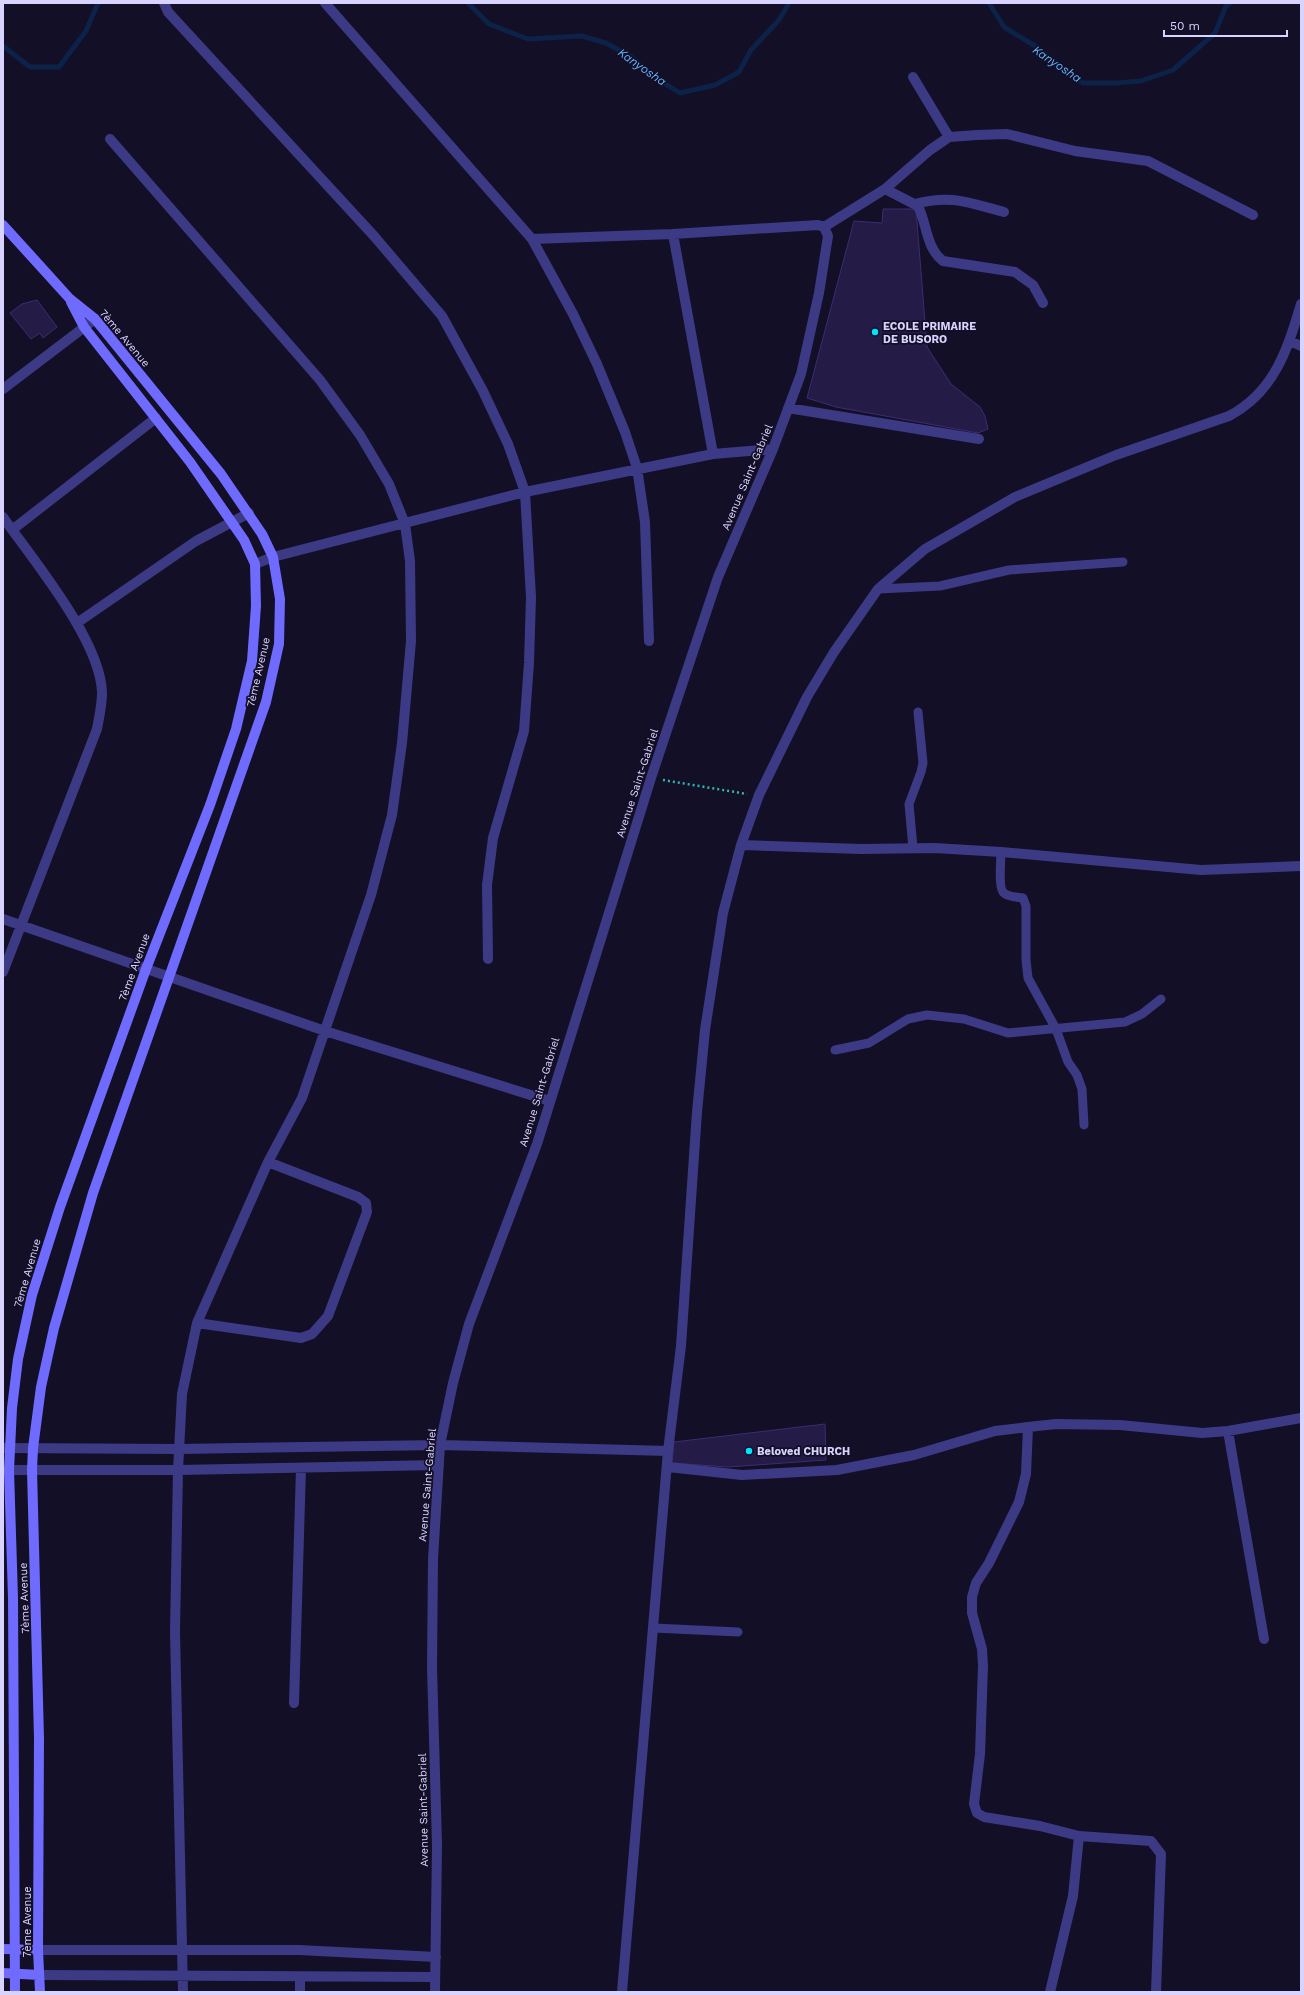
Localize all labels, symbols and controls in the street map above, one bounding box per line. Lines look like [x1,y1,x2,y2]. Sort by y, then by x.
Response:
scale bar [1164,12,1287,38]
text: 50 m [1170,19,1200,33]
water label: Kanyosha [1030,43,1084,86]
water label: Kanyosha [615,45,669,89]
street label: 7ème Avenue [97,307,152,370]
place label: ECOLE PRIMAIRE DE BUSORO [883,320,976,346]
marker: ECOLE PRIMAIRE DE BUSORO [870,327,880,337]
street label: Avenue Saint-Gabriel [719,422,776,532]
street label: 7ème Avenue [244,636,273,708]
street label: Avenue Saint-Gabriel [614,726,661,839]
street label: 7ème Avenue [116,932,153,1003]
street label: Avenue Saint-Gabriel [517,1035,563,1148]
street label: 7ème Avenue [11,1237,44,1309]
street label: Avenue Saint-Gabriel [416,1427,439,1542]
place label: Beloved CHURCH [757,1445,850,1458]
marker: Beloved CHURCH [744,1446,754,1456]
street label: 7ème Avenue [17,1562,32,1634]
street label: Avenue Saint-Gabriel [416,1752,431,1867]
street label: 7ème Avenue [21,1886,34,1958]

